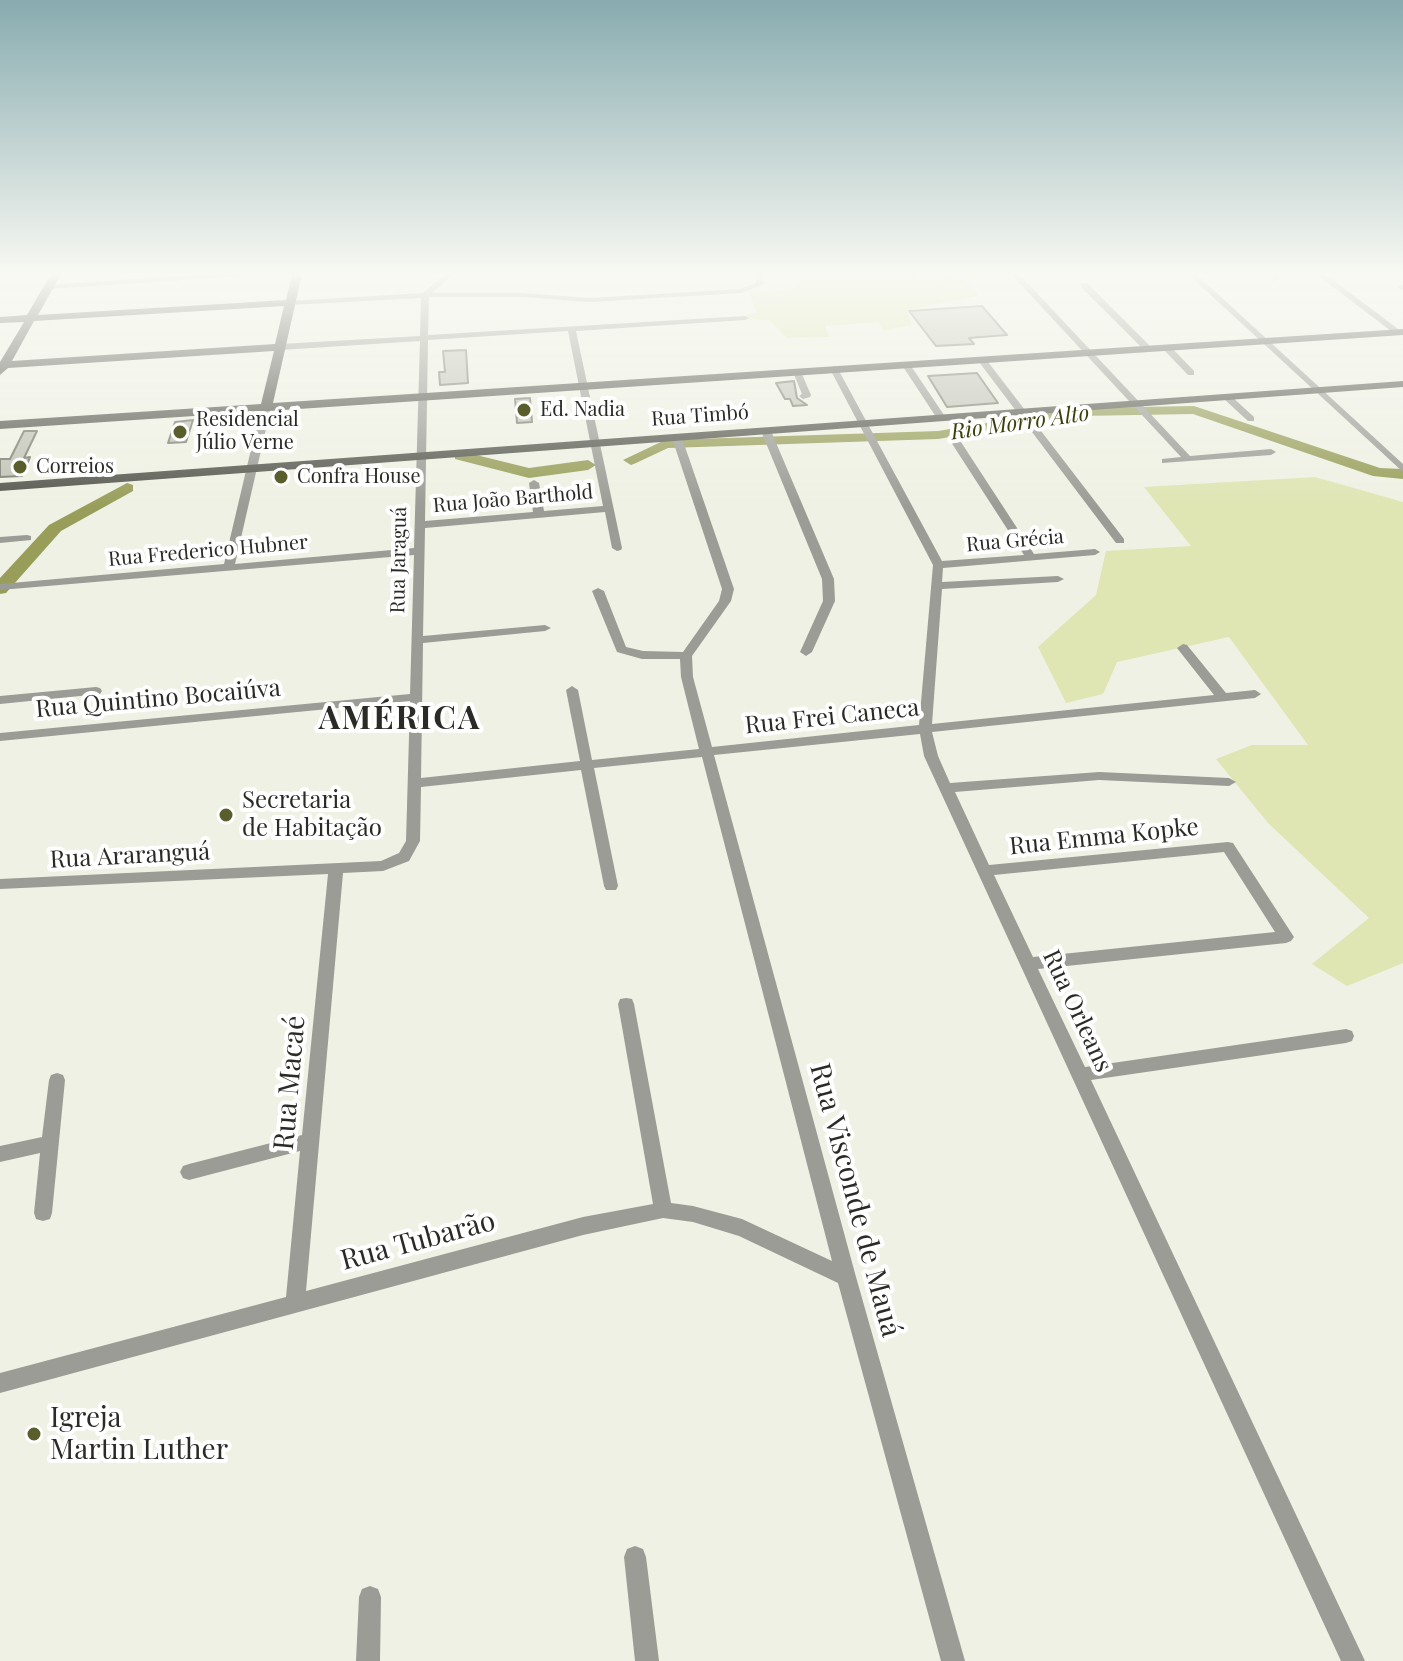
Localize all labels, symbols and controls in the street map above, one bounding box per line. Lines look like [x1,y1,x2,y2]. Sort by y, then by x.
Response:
place label: Ed. Nadia [540,398,625,422]
water label: Rio Morro Alto [949,400,1091,446]
marker: Ed. Nadia [515,401,533,419]
street label: Rua Timbó [650,401,750,431]
place label: Residencial Júlio Verne [196,408,299,455]
marker: Residencial Júlio Verne [171,423,189,441]
place label: Correios [36,455,114,479]
marker: Correios [11,458,29,476]
place label: Confra House [297,465,421,489]
marker: Confra House [272,468,290,486]
street label: Rua João Barthold [432,480,594,518]
street label: Rua Jaraguá [386,507,412,613]
street label: Rua Grécia [965,525,1065,557]
street label: Rua Frederico Hubner [107,530,309,572]
street label: Rua Quintino Bocaiúva [34,674,282,724]
street label: Rua Frei Caneca [743,694,921,740]
district label: AMÉRICA [319,700,481,738]
place label: Secretaria de Habitação [242,787,382,843]
marker: Secretaria de Habitação [217,806,235,824]
street label: Rua Emma Kopke [1008,813,1200,861]
street label: Rua Araranguá [49,837,211,875]
street label: Rua Orleans [1036,945,1118,1077]
street label: Rua Macaé [267,1014,313,1152]
street label: Rua Visconde de Mauá [802,1060,908,1340]
street label: Rua Tubarão [337,1204,499,1278]
place label: Igreja Martin Luther [50,1401,228,1467]
marker: Igreja Martin Luther [25,1425,43,1443]

